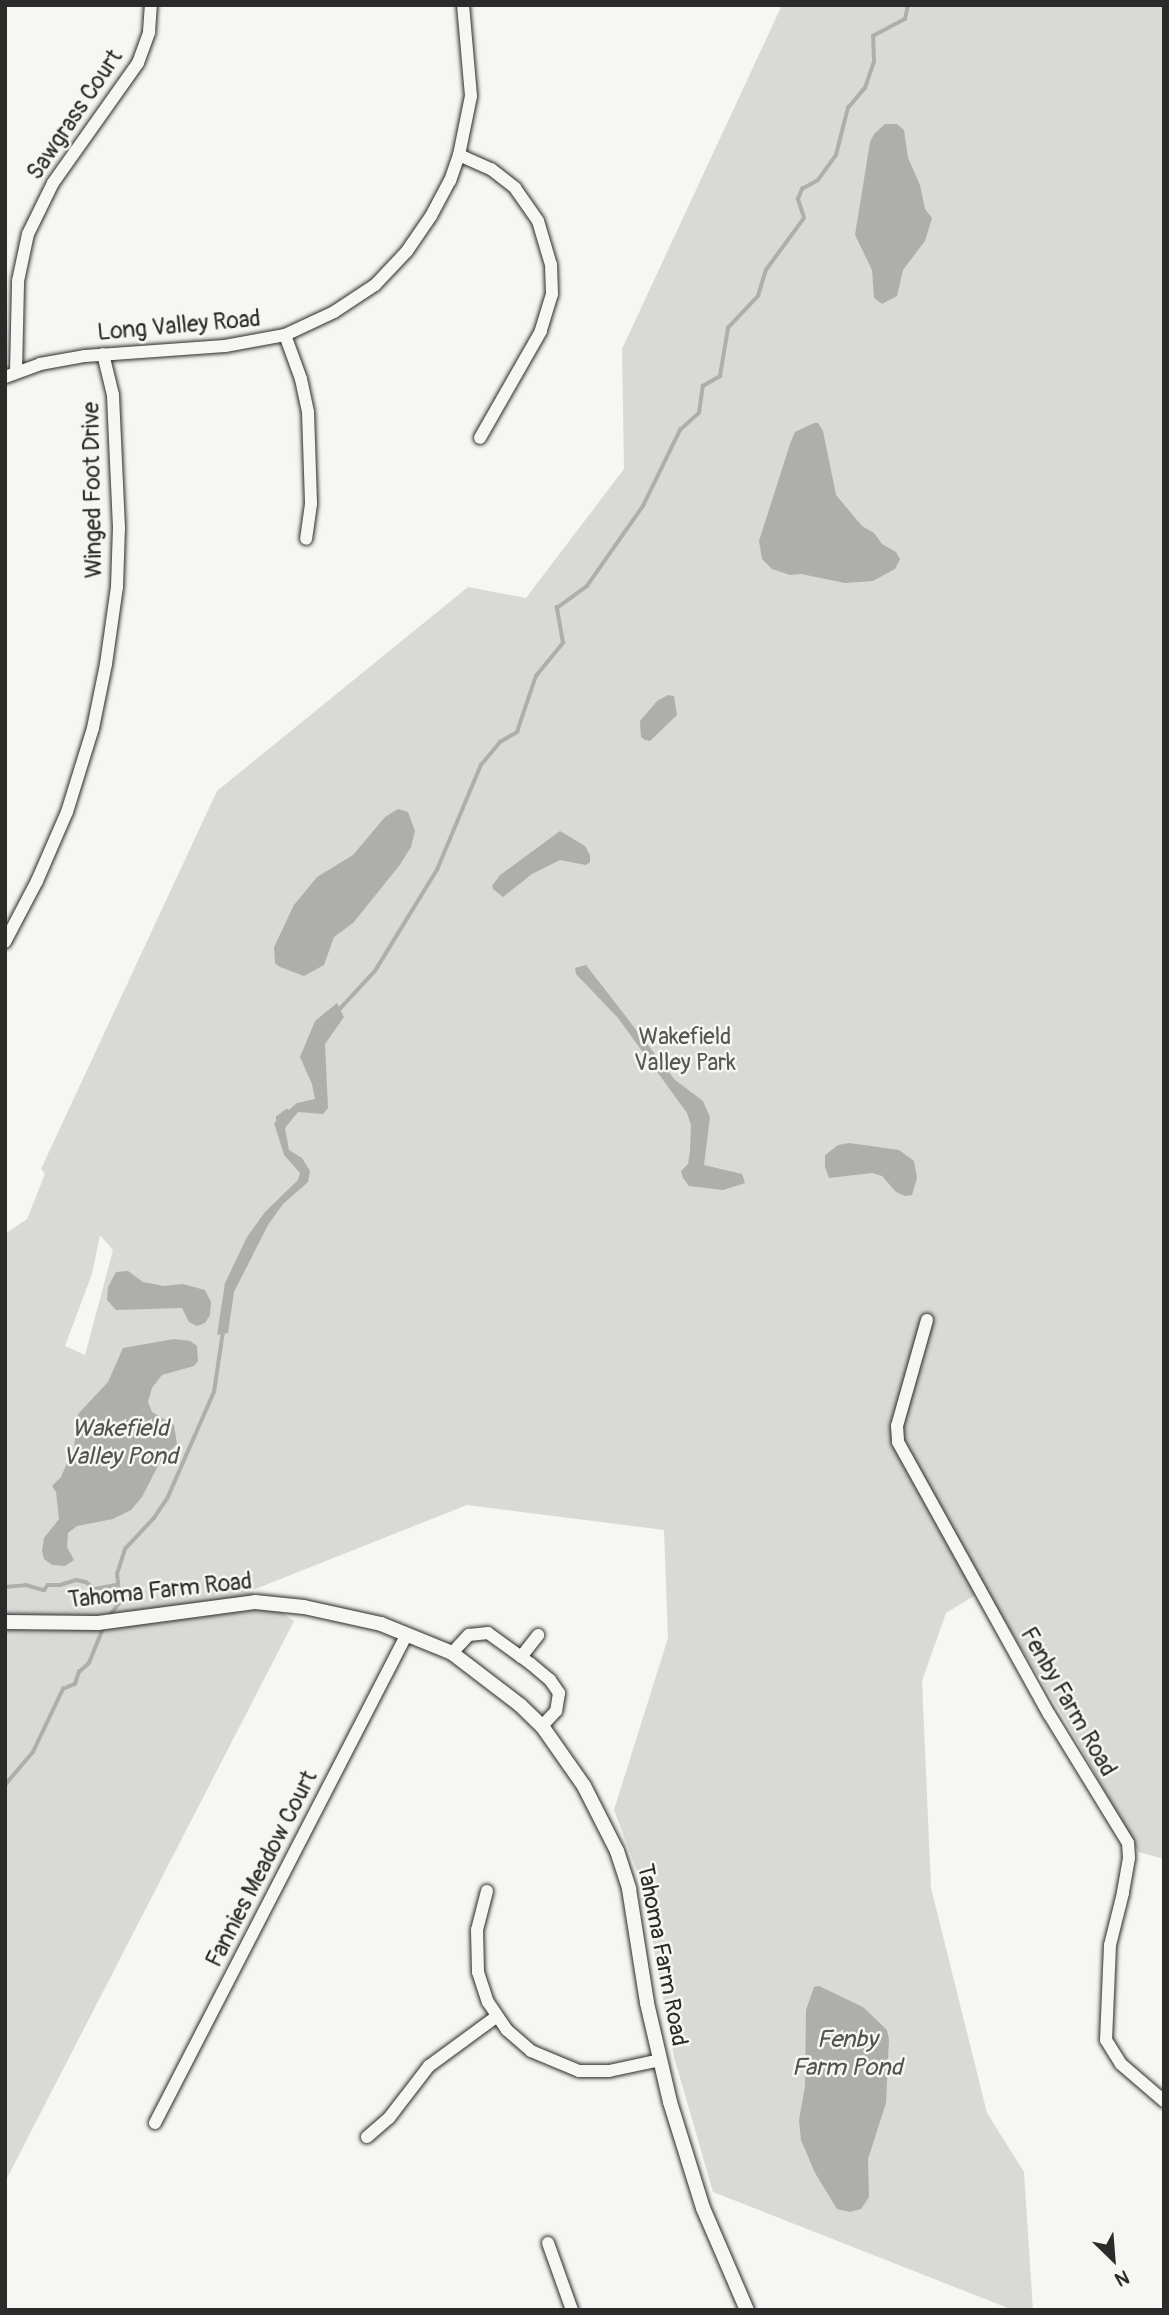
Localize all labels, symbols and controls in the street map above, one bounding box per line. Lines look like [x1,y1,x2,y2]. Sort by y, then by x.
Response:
street label: Sawgrass Court [21,45,129,185]
street label: Long Valley Road [96,305,262,347]
street label: Winged Foot Drive [78,402,108,578]
park label: Wakefield Valley Park [634,1023,736,1077]
water label: Wakefield Valley Pond [62,1415,178,1471]
street label: Tahoma Farm Road [67,1568,253,1614]
street label: Fenby Farm Road [1014,1623,1122,1781]
street label: Fannies Meadow Court [200,1766,324,1972]
street label: Tahoma Farm Road [631,1862,693,2048]
water label: Fenby Farm Pond [792,2026,902,2082]
north arrow [1078,2224,1148,2294]
text: N [1111,2264,1133,2292]

